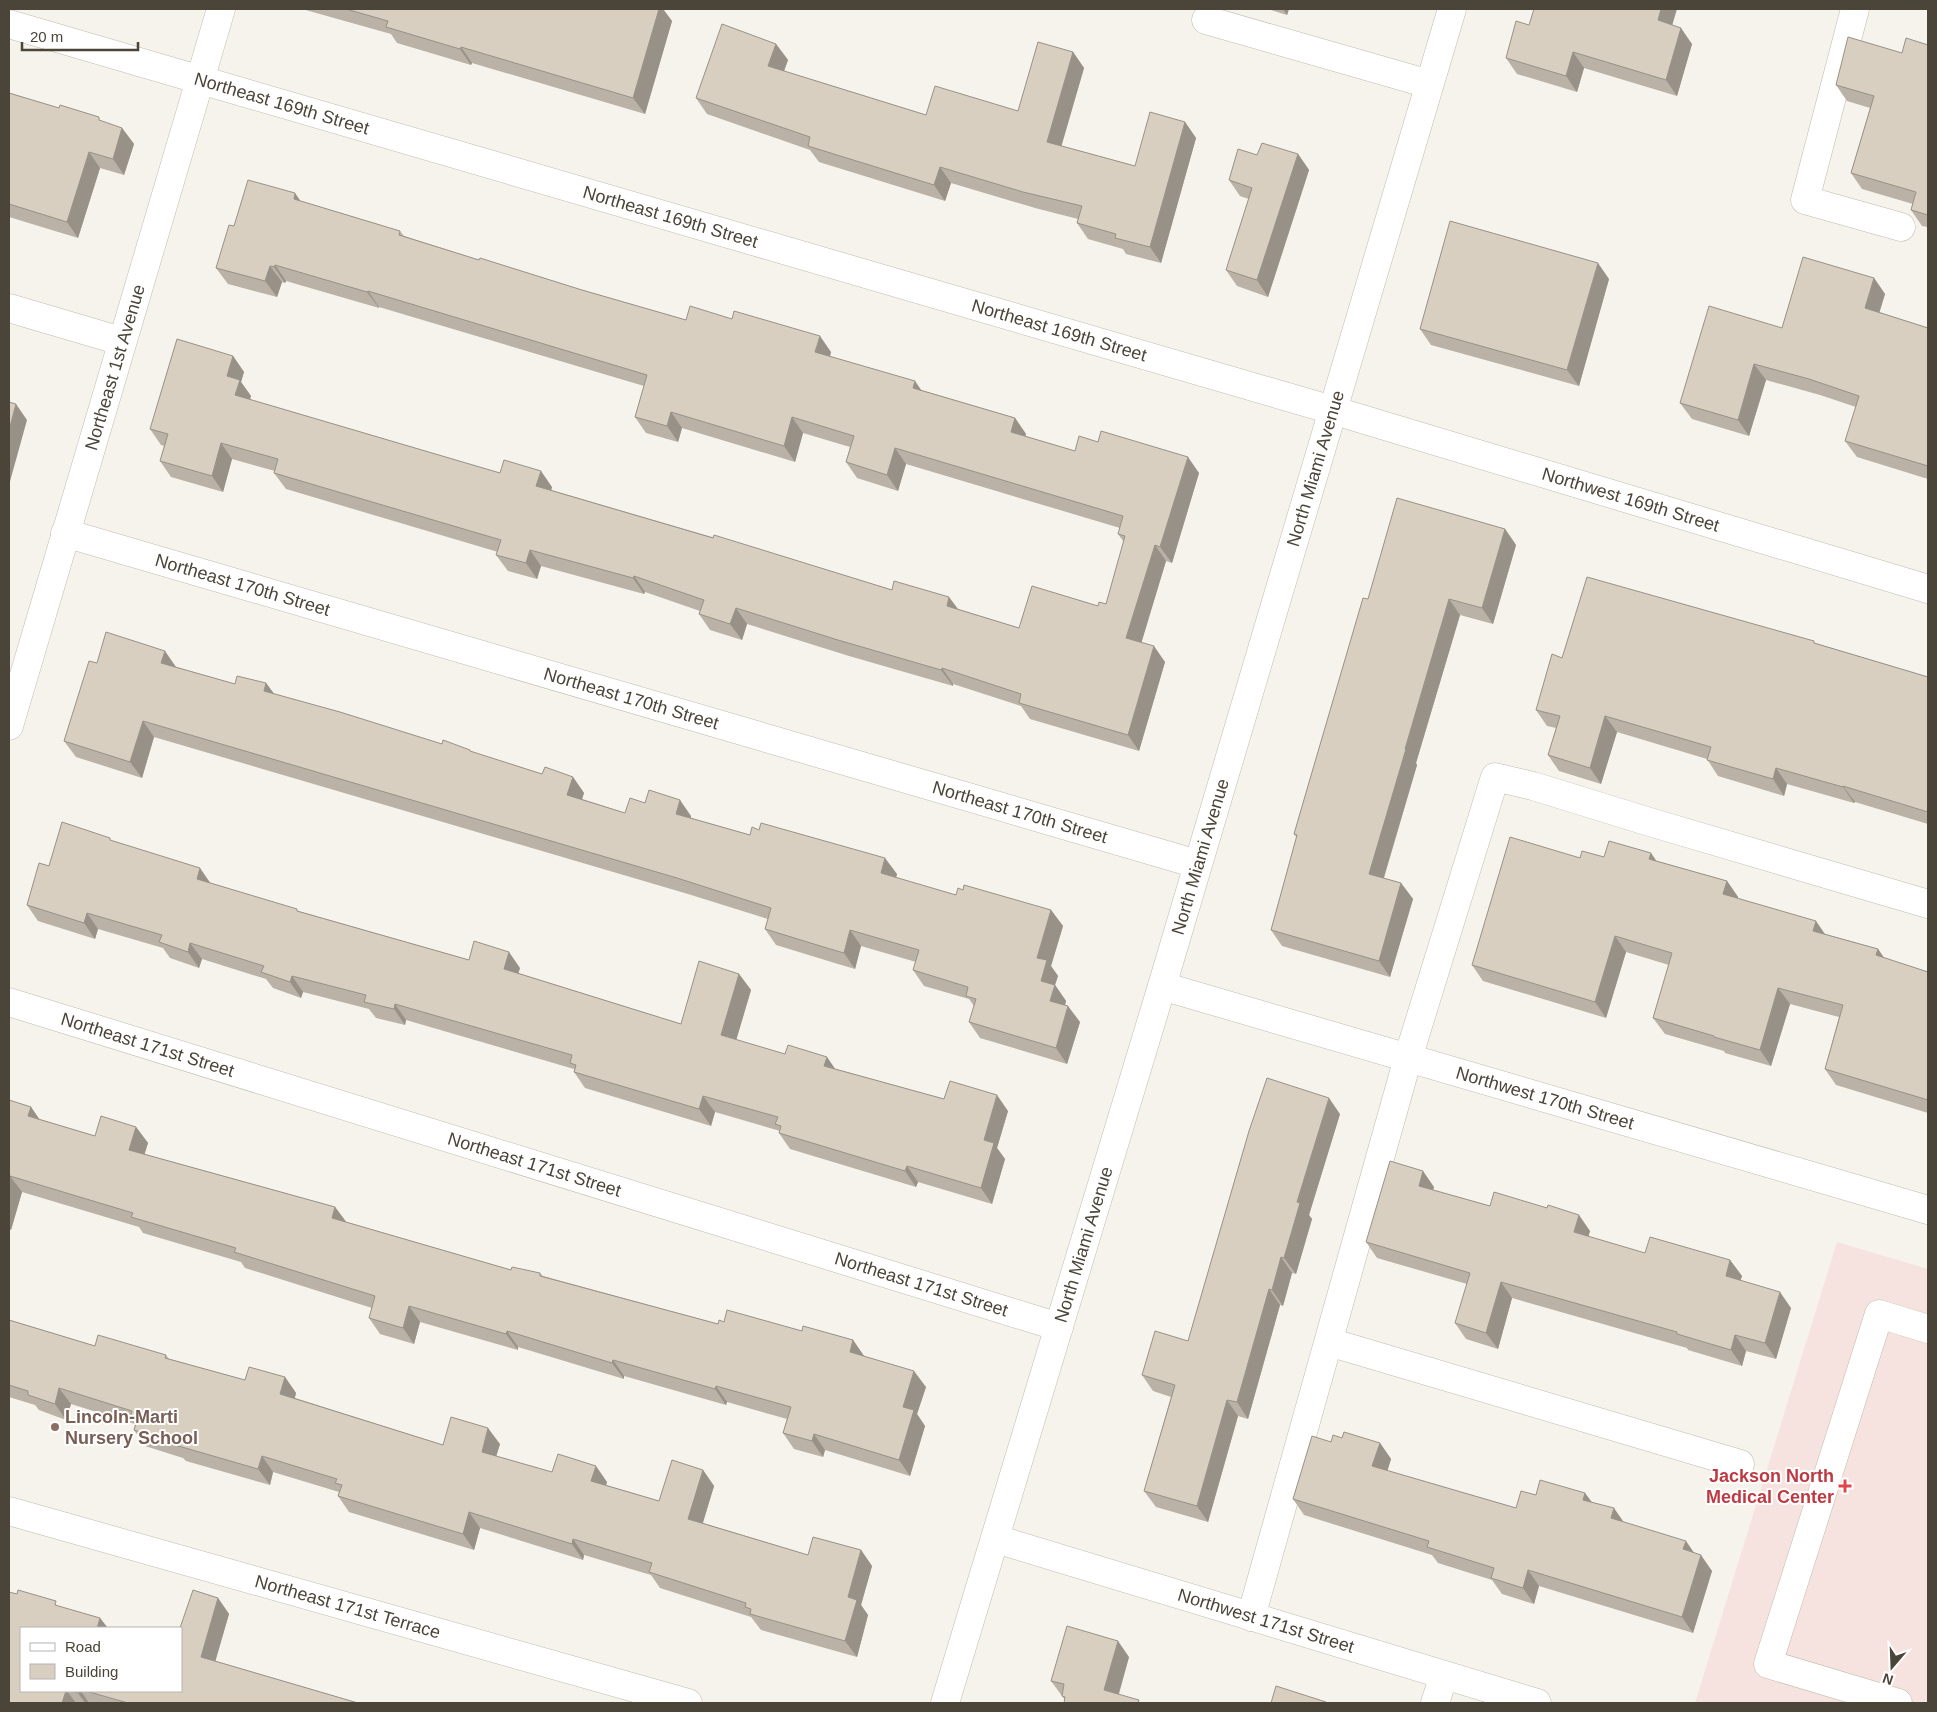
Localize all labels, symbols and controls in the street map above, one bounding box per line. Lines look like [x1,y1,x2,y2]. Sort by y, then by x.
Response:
scale bar [22,20,139,52]
text: 20 m [30,28,63,45]
street label: Northeast 169th Street [192,69,371,139]
street label: Northeast 169th Street [581,182,760,252]
street label: Northeast 1st Avenue [81,282,149,453]
street label: Northeast 169th Street [969,295,1149,365]
street label: North Miami Avenue [1283,388,1348,549]
street label: Northwest 169th Street [1540,464,1722,536]
street label: Northeast 170th Street [153,550,332,620]
street label: Northeast 170th Street [541,664,721,734]
street label: North Miami Avenue [1168,776,1233,937]
street label: Northeast 170th Street [930,777,1110,847]
street label: Northeast 171st Street [58,1009,237,1081]
street label: Northwest 170th Street [1454,1063,1636,1133]
street label: Northeast 171st Street [445,1128,623,1201]
street label: North Miami Avenue [1051,1164,1117,1325]
street label: Northeast 171st Street [832,1248,1010,1321]
place label: Lincoln-Marti Nursery School [65,1407,198,1448]
marker: Lincoln-Marti Nursery School [49,1421,61,1433]
place label: Jackson North Medical Center [1706,1466,1834,1507]
marker: Jackson North Medical Center [1838,1479,1852,1493]
street label: Northeast 171st Terrace [253,1571,443,1643]
street label: Northwest 171st Street [1175,1585,1356,1657]
legend [20,1627,182,1692]
text: Road [65,1638,101,1655]
north arrow [1867,1642,1917,1692]
text: Building [65,1663,118,1680]
text: N [1880,1670,1895,1689]

